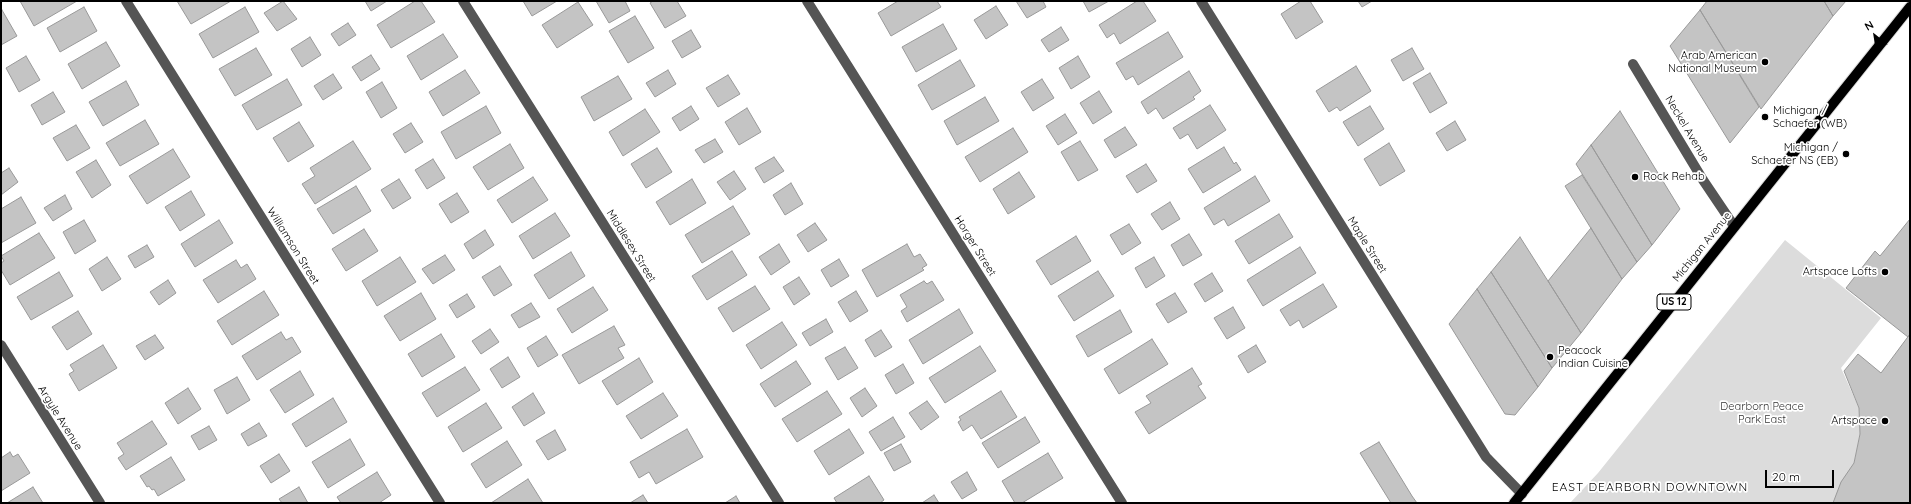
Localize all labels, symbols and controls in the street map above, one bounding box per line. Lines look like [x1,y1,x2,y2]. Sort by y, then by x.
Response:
north arrow [1855,16,1895,56]
text: N [1862,18,1876,34]
place label: Arab American National Museum [1668,49,1757,75]
marker: Arab American National Museum [1760,57,1770,67]
street label: Neckel Avenue [1662,93,1712,165]
place label: Michigan / Schaefer (WB) [1773,104,1847,130]
marker: Michigan / Schaefer (WB) [1760,112,1770,122]
place label: Michigan / Schaefer NS (EB) [1751,141,1838,167]
marker: Michigan / Schaefer NS (EB) [1841,149,1851,159]
place label: Rock Rehab [1643,170,1705,184]
marker: Rock Rehab [1630,172,1640,182]
street label: Williamson Street [264,205,322,287]
street label: Middlesex Street [603,207,659,285]
street label: Michigan Avenue [1670,209,1734,285]
street label: Horger Street [951,213,999,279]
street label: Maple Street [1344,214,1390,276]
place label: Artspace Lofts [1803,265,1877,279]
marker: Artspace Lofts [1880,267,1890,277]
road number: US 12 [1657,294,1691,310]
place label: Peacock Indian Cuisine [1558,344,1628,370]
marker: Peacock Indian Cuisine [1545,352,1555,362]
street label: Argyle Avenue [35,383,85,453]
park label: Dearborn Peace Park East [1720,400,1804,426]
place label: Artspace [1831,414,1877,428]
marker: Artspace [1880,416,1890,426]
scale bar [1767,462,1836,488]
text: 20 m [1772,469,1800,484]
district label: EAST DEARBORN DOWNTOWN [1552,480,1748,494]

